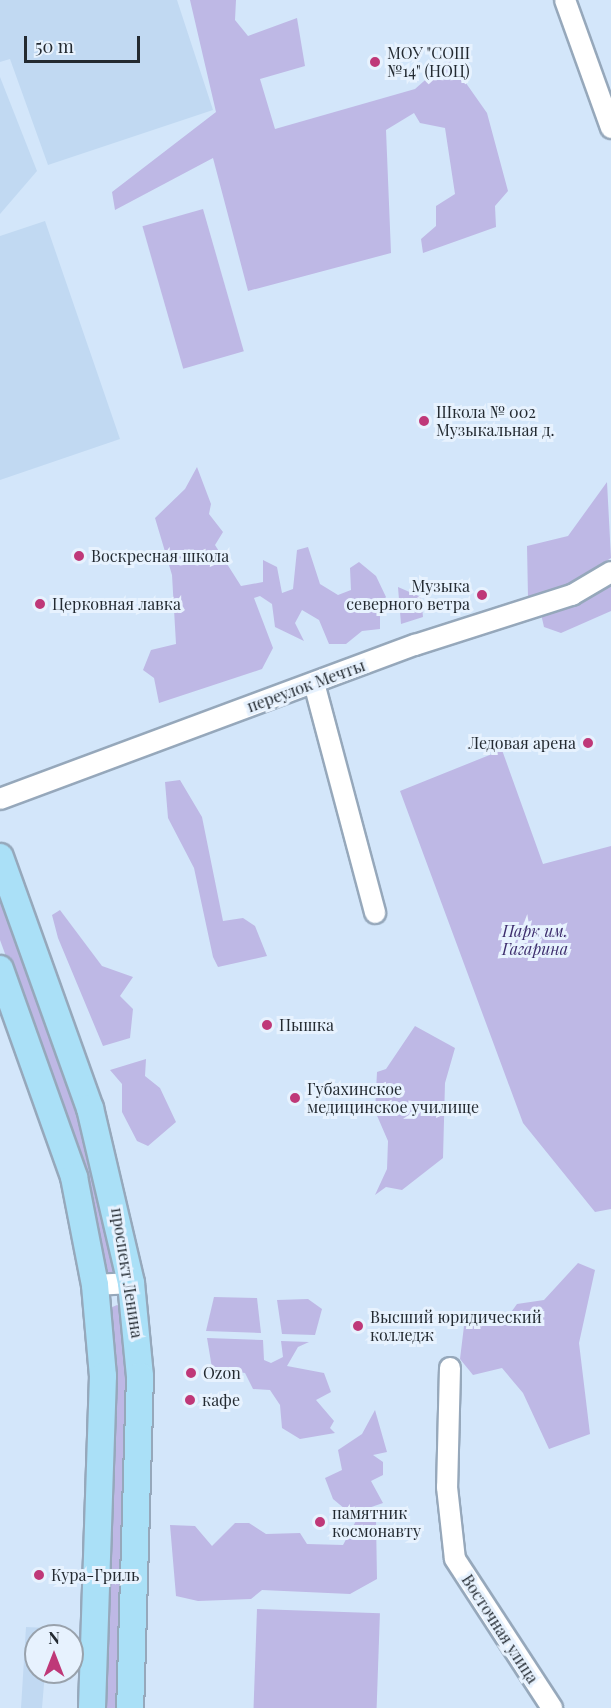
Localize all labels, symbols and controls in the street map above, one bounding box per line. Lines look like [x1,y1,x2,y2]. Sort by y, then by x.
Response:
scale bar [27,24,142,62]
text: 50 m [35,34,74,58]
place label: МОУ "СОШ №14" (НОЦ) [387,43,470,81]
marker: МОУ "СОШ №14" (НОЦ) [368,55,382,69]
place label: Школа № 002 Музыкальная д. [436,402,555,440]
marker: Школа № 002 Музыкальная д. [417,414,431,428]
place label: Воскресная школа [91,546,229,566]
marker: Воскресная школа [72,549,86,563]
place label: Музыка северного ветра [346,576,470,614]
marker: Музыка северного ветра [475,588,489,602]
place label: Церковная лавка [52,594,181,614]
marker: Церковная лавка [33,597,47,611]
street label: переулок Мечты [244,656,368,716]
place label: Ледовая арена [468,733,576,753]
marker: Ледовая арена [581,736,595,750]
park label: Парк им. Гагарина [502,921,568,959]
place label: Пышка [279,1015,334,1035]
marker: Пышка [260,1018,274,1032]
place label: Губахинское медицинское училище [307,1079,479,1117]
marker: Губахинское медицинское училище [288,1091,302,1105]
street label: проспект Ленина [107,1206,147,1340]
place label: Высший юридический колледж [370,1307,542,1345]
marker: Высший юридический колледж [351,1319,365,1333]
place label: Ozon [203,1363,241,1383]
marker: Ozon [184,1366,198,1380]
place label: кафе [202,1390,240,1410]
marker: кафе [183,1393,197,1407]
place label: памятник космонавту [332,1503,421,1541]
marker: памятник космонавту [313,1515,327,1529]
place label: Кура-Гриль [51,1565,139,1585]
marker: Кура-Гриль [32,1568,46,1582]
street label: Восточная улица [458,1571,542,1687]
north arrow [24,1624,84,1684]
text: N [48,1627,60,1648]

